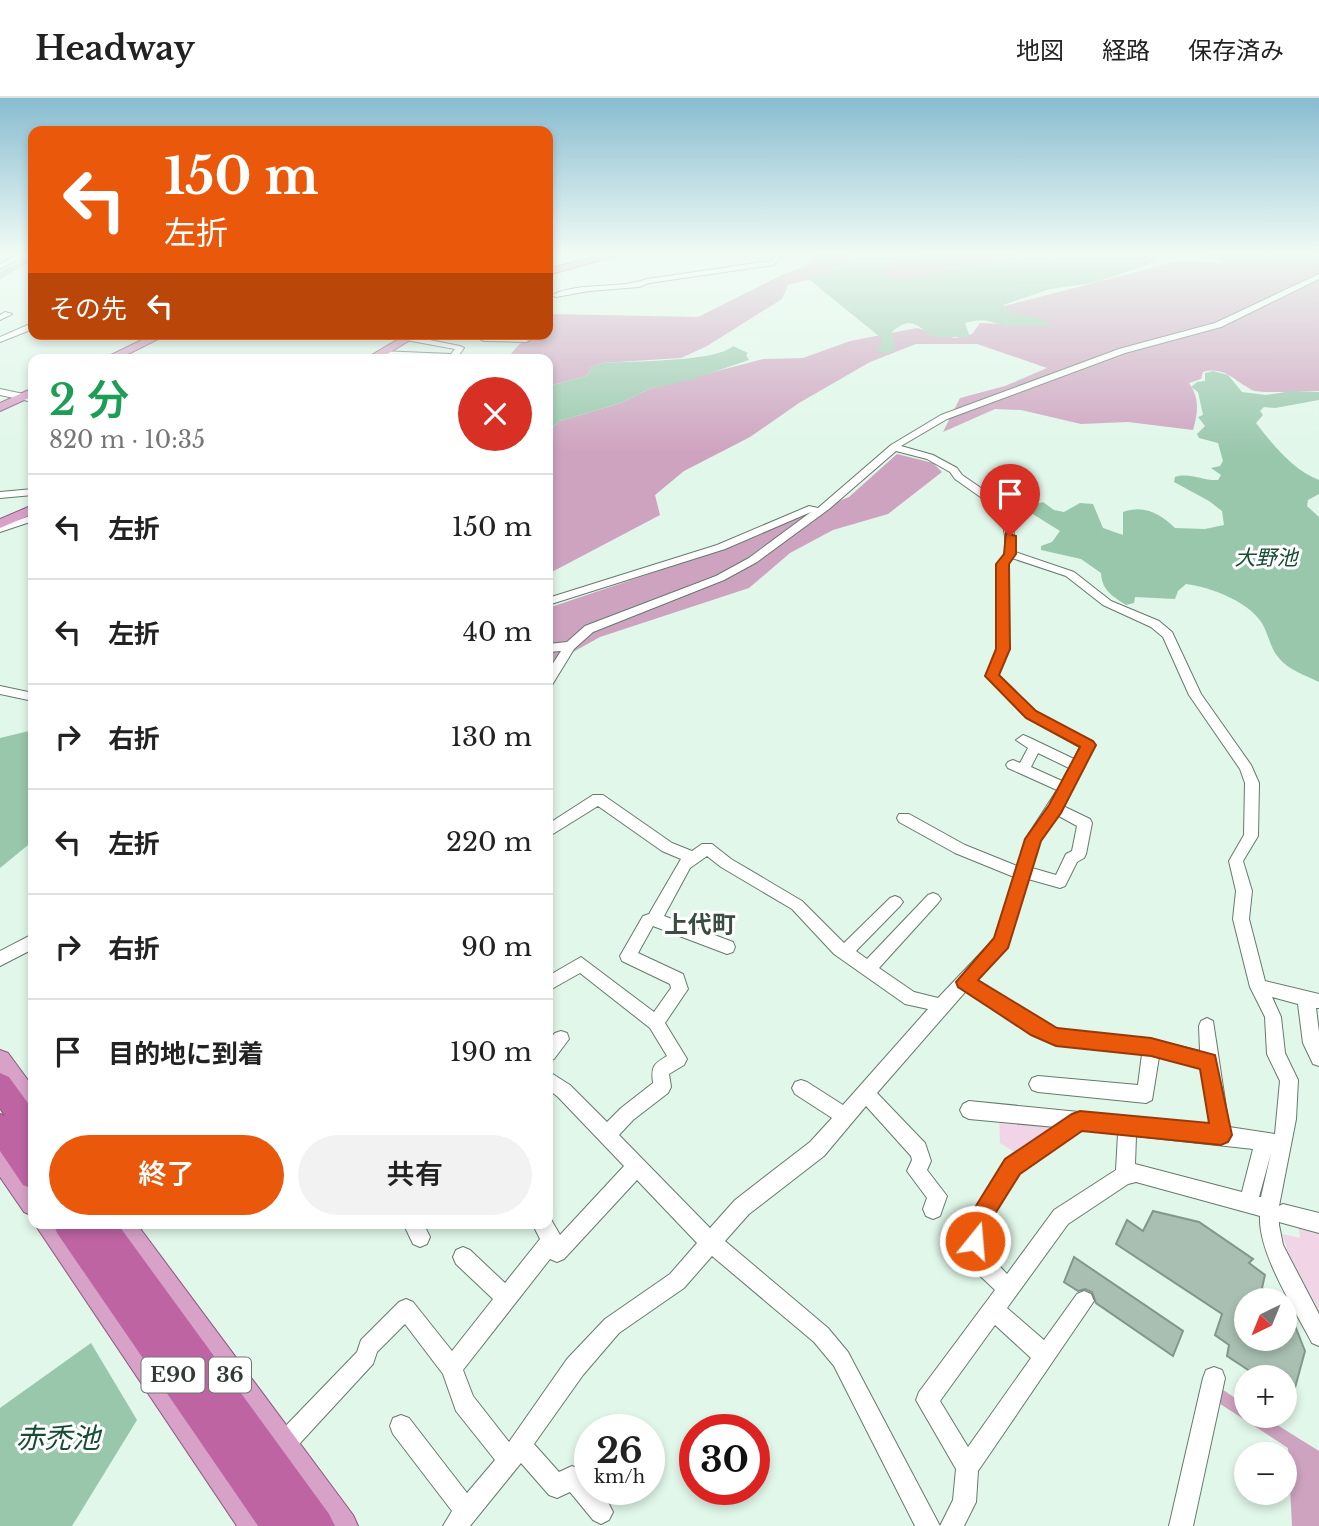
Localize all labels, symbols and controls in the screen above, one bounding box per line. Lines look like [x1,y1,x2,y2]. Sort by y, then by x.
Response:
text: Headway [35,28,195,69]
text: 地図 [1016,36,1064,65]
text: 経路 [1102,36,1150,65]
text: 保存済み [1188,36,1284,65]
text: 150 m [164,146,319,207]
icon: left [49,154,140,245]
text: 左折 [164,213,228,253]
icon: left [141,287,179,325]
text: その先 [49,293,127,325]
text: 2 分 [49,374,129,426]
button: close [458,377,532,451]
text: 820 m · 10:35 [49,426,205,454]
pin [980,464,1040,536]
icon: arrive [991,475,1029,513]
icon: left [49,508,87,546]
text: 150 m [452,511,532,543]
text: 左折 [108,513,160,545]
water label: 大野池 [1235,545,1299,571]
icon: left [49,613,87,651]
text: 40 m [463,616,532,648]
text: 左折 [108,618,160,650]
icon: right [49,718,87,756]
text: 130 m [450,721,532,753]
text: 右折 [108,723,160,755]
icon: left [49,823,87,861]
text: 220 m [446,826,532,858]
text: 左折 [108,828,160,860]
district label: 上代町 [664,910,736,939]
icon: right [49,928,87,966]
text: 90 m [461,931,532,963]
text: 右折 [108,933,160,965]
icon: arrive [49,1033,87,1071]
text: 190 m [450,1036,532,1068]
text: 目的地に到着 [108,1038,264,1070]
button: 終了 [49,1135,284,1215]
button: 共有 [298,1135,532,1215]
position arrow [938,1204,1012,1278]
north arrow [1234,1288,1297,1351]
map controls [1234,1288,1297,1505]
road number: E90 [142,1358,204,1392]
road number: 36 [209,1358,251,1392]
button: + [1234,1365,1297,1428]
speed limit sign: 30 [679,1414,770,1505]
water label: 赤禿池 [16,1421,103,1456]
text: 26 [596,1429,643,1472]
button: − [1234,1442,1297,1505]
text: km/h [594,1466,645,1488]

